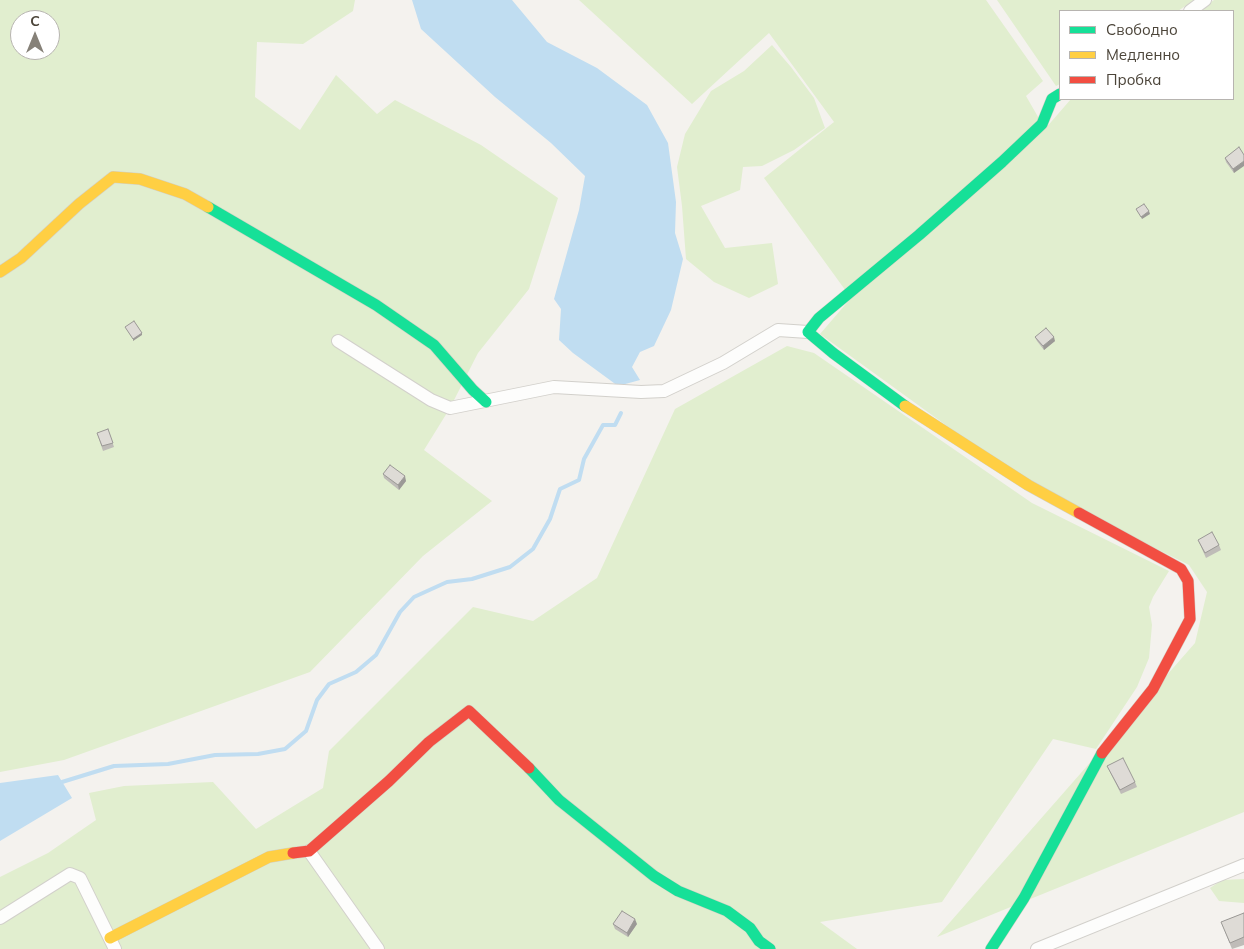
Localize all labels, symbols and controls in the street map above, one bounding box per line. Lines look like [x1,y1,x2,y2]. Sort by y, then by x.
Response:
north arrow [10,10,60,60]
legend [1059,10,1234,100]
text: С [30,12,40,30]
text: Свободно [1106,20,1178,39]
text: Медленно [1106,45,1180,64]
text: Пробка [1106,70,1161,89]

